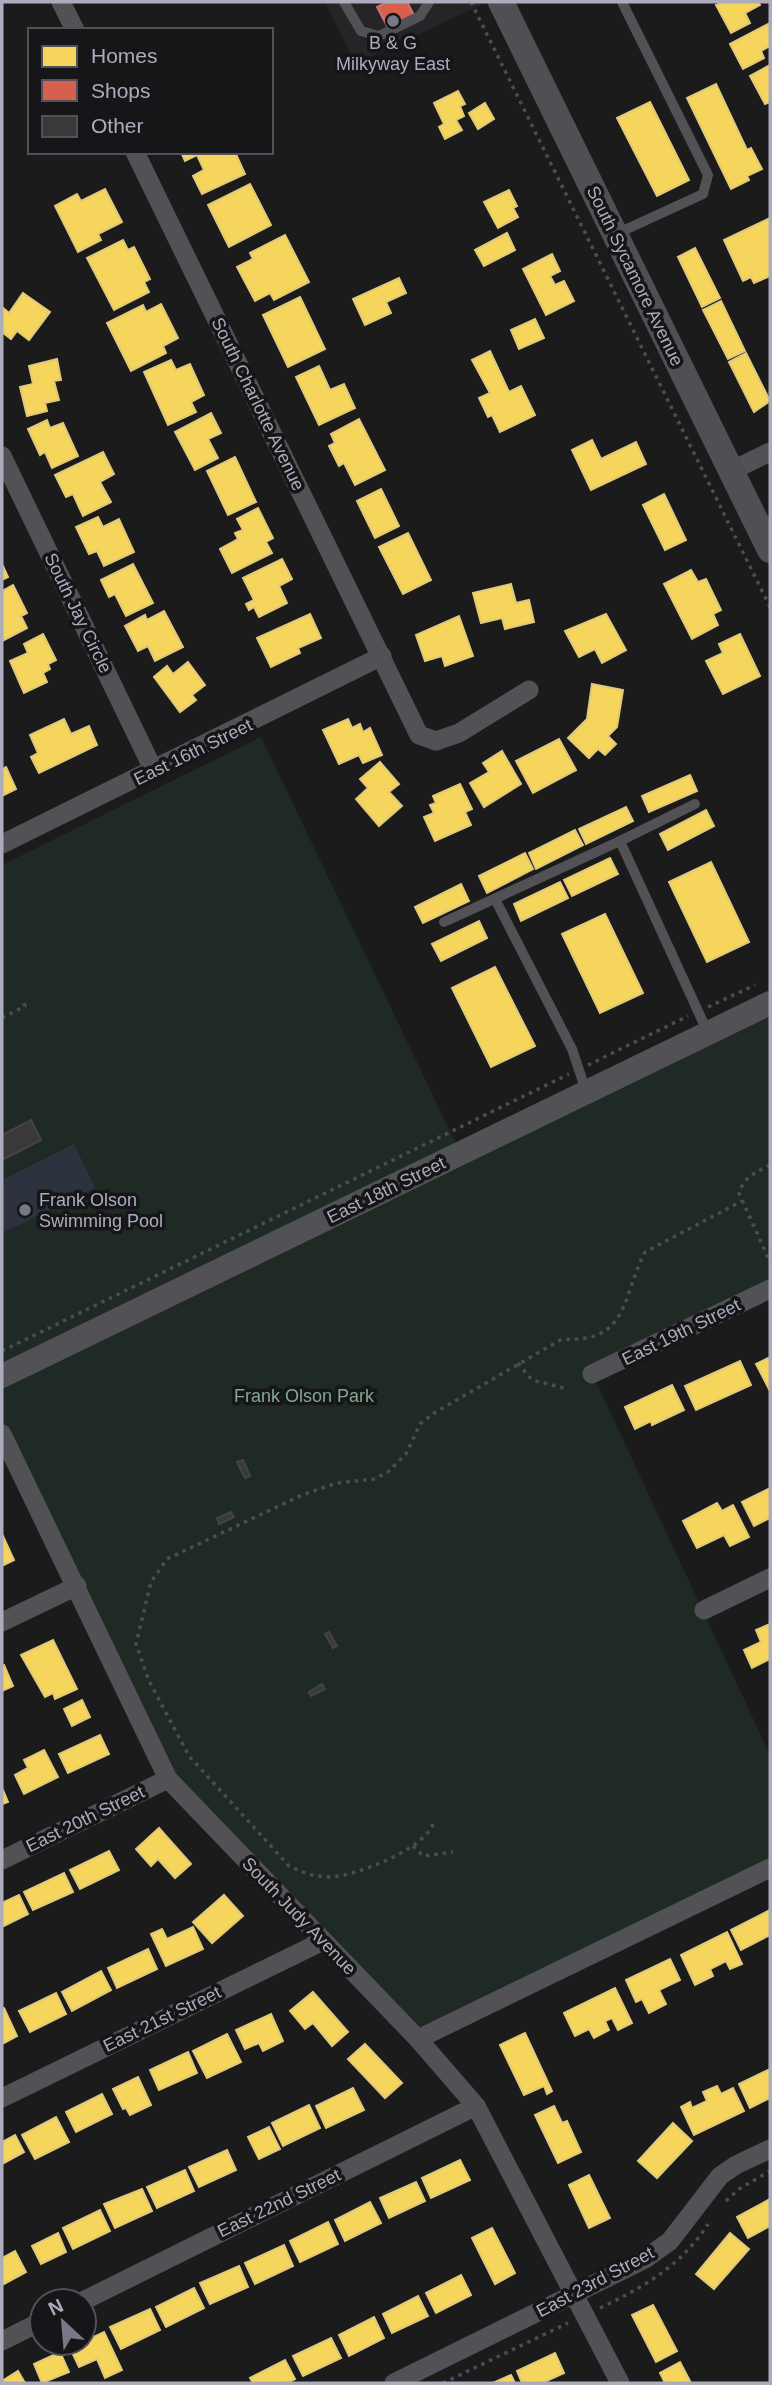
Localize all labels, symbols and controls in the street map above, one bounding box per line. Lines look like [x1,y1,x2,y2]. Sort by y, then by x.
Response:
marker: B & G Milkyway East [385,13,401,29]
legend [28,28,273,154]
place label: B & G Milkyway East [336,33,450,74]
text: Homes [91,44,158,67]
text: Shops [91,79,151,102]
text: Other [91,114,144,137]
street label: South Sycamore Avenue [583,183,687,369]
street label: South Charlotte Avenue [207,314,309,494]
street label: South Jay Circle [40,550,116,676]
street label: East 16th Street [131,715,255,789]
street label: East 18th Street [324,1153,448,1227]
place label: Frank Olson Swimming Pool [39,1190,163,1231]
marker: Frank Olson Swimming Pool [17,1202,33,1218]
street label: East 19th Street [619,1295,743,1369]
park label: Frank Olson Park [234,1386,375,1406]
street label: East 20th Street [23,1782,147,1856]
street label: South Judy Avenue [238,1853,360,1979]
street label: East 21st Street [100,1982,224,2056]
street label: East 22nd Street [214,2165,344,2241]
street label: East 23rd Street [533,2243,657,2321]
north arrow [28,2287,98,2357]
text: N [45,2295,67,2320]

